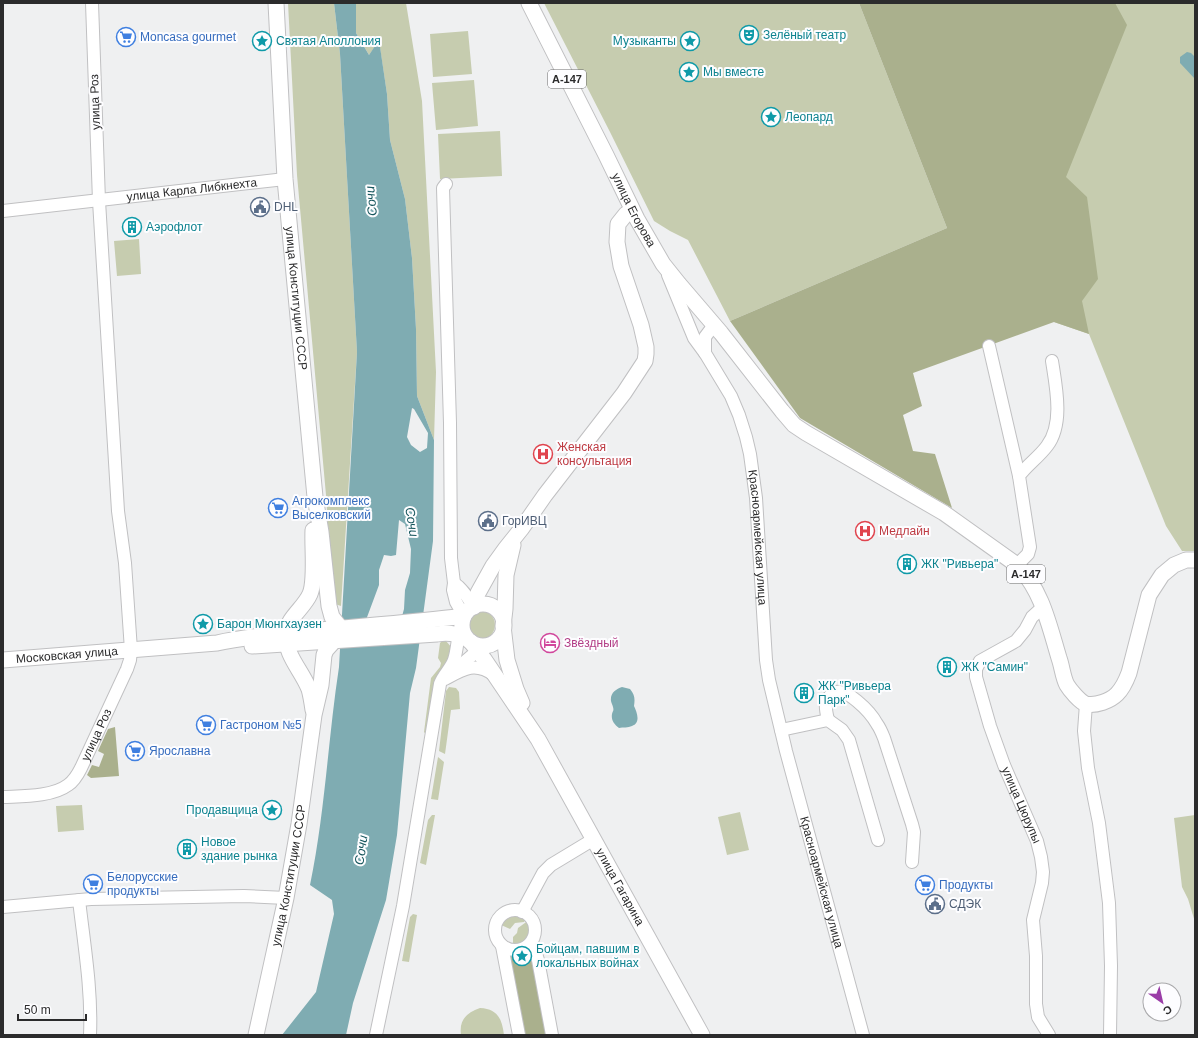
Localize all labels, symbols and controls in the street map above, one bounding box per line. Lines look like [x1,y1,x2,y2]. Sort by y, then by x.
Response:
theatre icon: Зелёный театр [738,24,760,46]
supermarket icon: Moncasa gourmet [115,26,137,48]
place label: Зелёный театр [763,28,846,42]
place label: Moncasa gourmet [140,30,237,44]
place icon: Святая Аполлония [251,30,273,52]
place icon: Музыканты [679,30,701,52]
place label: Святая Аполлония [276,34,381,48]
place label: Музыканты [613,34,676,48]
place icon: Мы вместе [678,61,700,83]
place label: Мы вместе [703,65,764,79]
road number: А-147 [548,70,586,88]
street label: улица Роз [87,73,103,130]
place icon: Леопард [760,106,782,128]
place label: Леопард [785,110,833,124]
street label: улица Егорова [609,171,659,250]
street label: улица Карла Либкнехта [126,175,258,204]
water label: Сочи [362,185,380,217]
public building icon: DHL [249,196,271,218]
place label: DHL [274,200,298,214]
building icon: Аэрофлот [121,216,143,238]
place label: Аэрофлот [146,220,203,234]
street label: улица Конституции СССР [283,226,310,371]
place label: Женская консультация [557,440,632,468]
hospital icon: Женская консультация [532,443,554,465]
street label: Красноармейская улица [745,469,770,606]
place label: Агрокомплекс Выселковский [292,494,371,522]
supermarket icon: Агрокомплекс Выселковский [267,497,289,519]
water label: Сочи [402,506,422,538]
public building icon: ГорИВЦ [477,510,499,532]
place label: ГорИВЦ [502,514,547,528]
hospital icon: Медлайн [854,520,876,542]
place label: Медлайн [879,524,930,538]
building icon: ЖК "Ривьера" [896,553,918,575]
place label: ЖК "Ривьера" [921,557,998,571]
road number: А-147 [1007,565,1045,583]
place icon: Барон Мюнгхаузен [192,613,214,635]
place label: Барон Мюнгхаузен [217,617,322,631]
hotel icon: Звёздный [539,632,561,654]
place label: Звёздный [564,636,619,650]
street label: Московская улица [15,644,119,666]
building icon: ЖК "Самин" [936,656,958,678]
place label: ЖК "Самин" [961,660,1028,674]
place label: ЖК "Ривьера Парк" [818,679,891,707]
building icon: ЖК "Ривьера Парк" [793,682,815,704]
street label: улица Роз [78,706,115,763]
supermarket icon: Гастроном №5 [195,714,217,736]
place label: Гастроном №5 [220,718,302,732]
supermarket icon: Ярославна [124,740,146,762]
place label: Ярославна [149,744,211,758]
street label: улица Цюрупы [999,765,1044,845]
place icon: Продавщица [261,799,283,821]
place label: Продавщица [186,803,258,817]
street label: улица Конституции СССР [269,804,309,948]
street label: Красноармейская улица [797,815,846,950]
water label: Сочи [351,834,371,866]
place label: Новое здание рынка [201,835,278,863]
building icon: Новое здание рынка [176,838,198,860]
street label: улица Гагарина [593,846,647,928]
place label: Белорусские продукты [107,870,178,898]
supermarket icon: Белорусские продукты [82,873,104,895]
supermarket icon: Продукты [914,874,936,896]
place label: Продукты [939,878,993,892]
public building icon: СДЭК [924,893,946,915]
place label: СДЭК [949,897,981,911]
place label: Бойцам, павшим в локальных войнах [536,942,640,970]
place icon: Бойцам, павшим в локальных войнах [511,945,533,967]
north arrow [1142,982,1182,1022]
scale bar [18,996,86,1022]
text: 50 m [24,1003,51,1017]
text: С [1161,1003,1174,1018]

